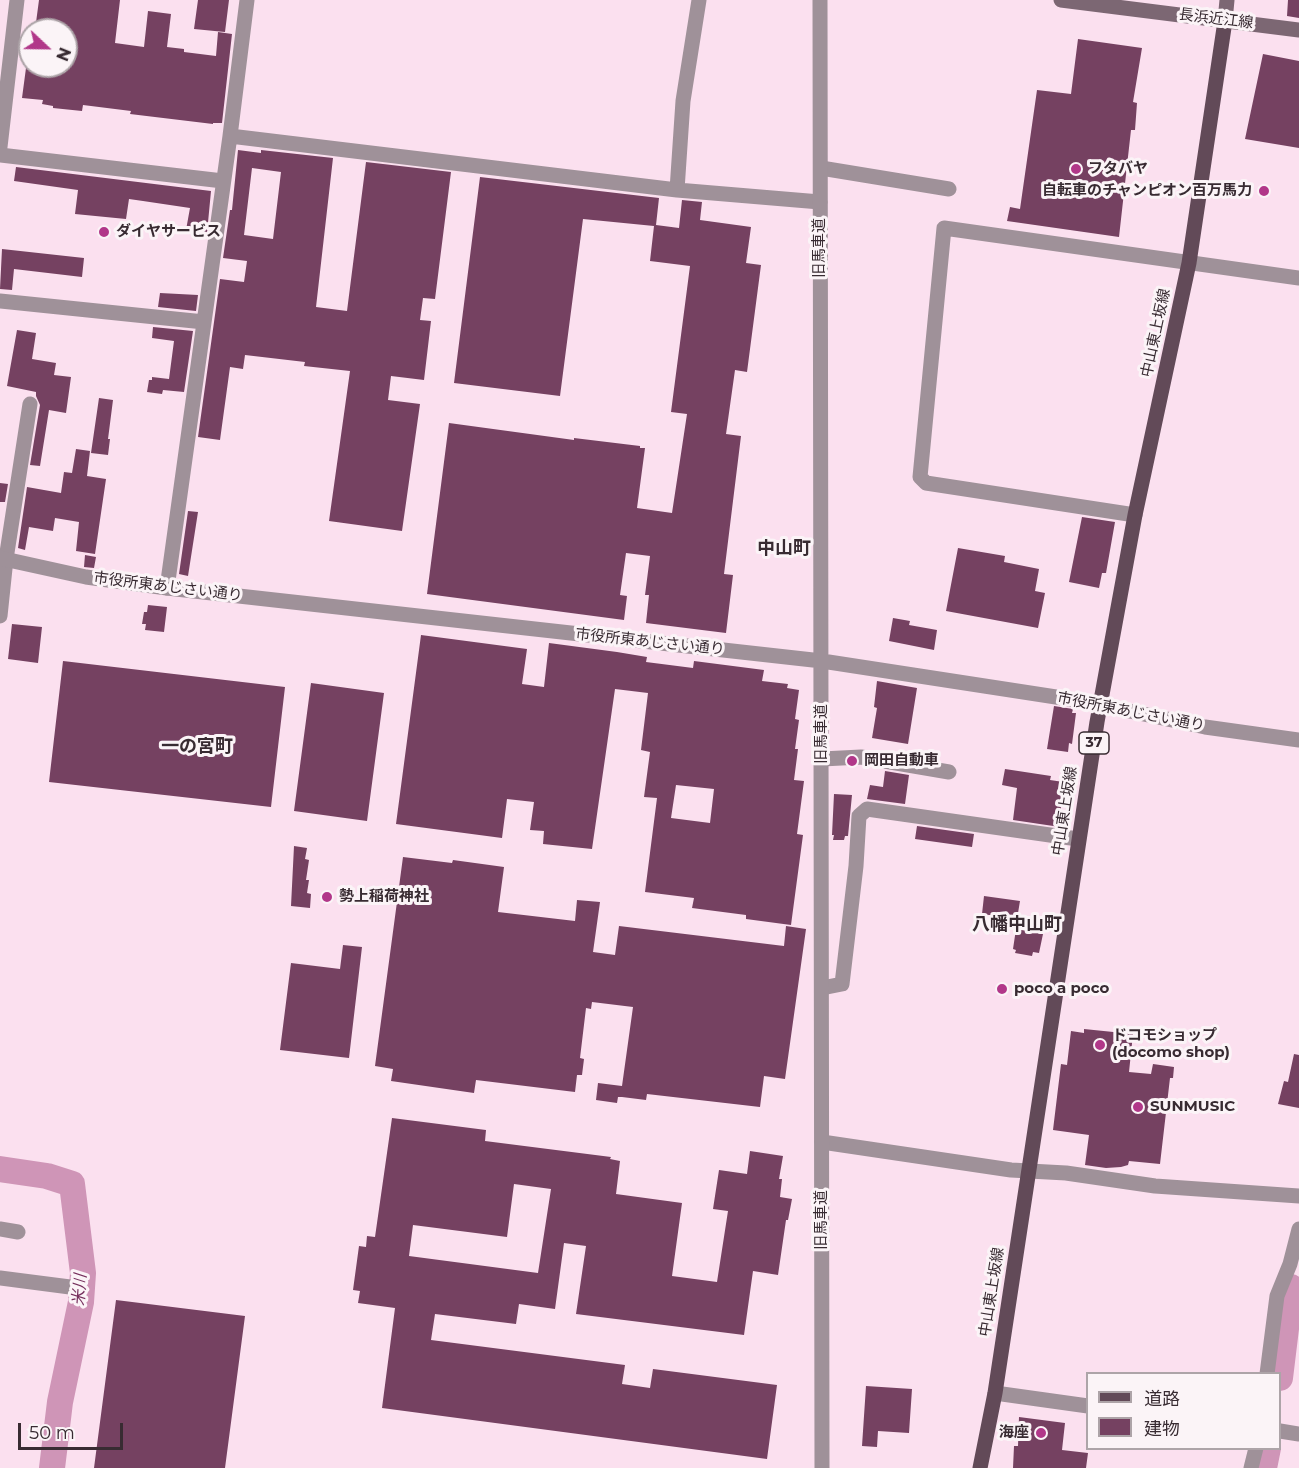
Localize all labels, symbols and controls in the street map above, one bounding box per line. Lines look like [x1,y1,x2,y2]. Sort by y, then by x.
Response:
street label: 長浜近江線 [1178,5,1254,33]
north arrow [18,18,78,78]
text: N [52,45,75,64]
place label: フタバヤ [1088,160,1148,178]
marker: フタバヤ [1069,162,1083,176]
place label: 自転車のチャンピオン百万馬力 [1042,182,1252,200]
marker: 自転車のチャンピオン百万馬力 [1257,184,1271,198]
street label: 旧馬車道 [811,218,829,278]
place label: ダイヤサービス [116,223,221,241]
marker: ダイヤサービス [97,225,111,239]
street label: 中山東上坂線 [1138,287,1174,379]
district label: 中山町 [757,538,811,560]
street label: 市役所東あじさい通り [92,569,244,605]
street label: 市役所東あじさい通り [574,625,726,659]
street label: 市役所東あじさい通り [1056,689,1206,735]
street label: 旧馬車道 [813,704,831,764]
road number: 37 [1079,732,1109,754]
district label: 一の宮町 [161,736,233,758]
place label: 岡田自動車 [864,752,939,770]
marker: 岡田自動車 [845,754,859,768]
street label: 中山東上坂線 [1049,765,1081,857]
place label: 勢上稲荷神社 [339,888,429,906]
marker: 勢上稲荷神社 [320,890,334,904]
district label: 八幡中山町 [972,914,1062,936]
place label: poco a poco [1014,980,1109,998]
marker: poco a poco [995,982,1009,996]
place label: ドコモショップ (docomo shop) [1112,1027,1230,1062]
marker: ドコモショップ (docomo shop) [1093,1038,1107,1052]
place label: SUNMUSIC [1150,1098,1235,1116]
marker: SUNMUSIC [1131,1100,1145,1114]
street label: 旧馬車道 [813,1190,831,1250]
street label: 中山東上坂線 [976,1246,1008,1338]
water label: 米川 [69,1273,91,1307]
legend [1086,1372,1281,1450]
text: 道路 [1144,1388,1180,1410]
scale bar [21,1411,126,1449]
text: 建物 [1144,1418,1180,1440]
text: 50 m [29,1422,75,1444]
place label: 海座 [999,1424,1029,1442]
marker: 海座 [1034,1426,1048,1440]

